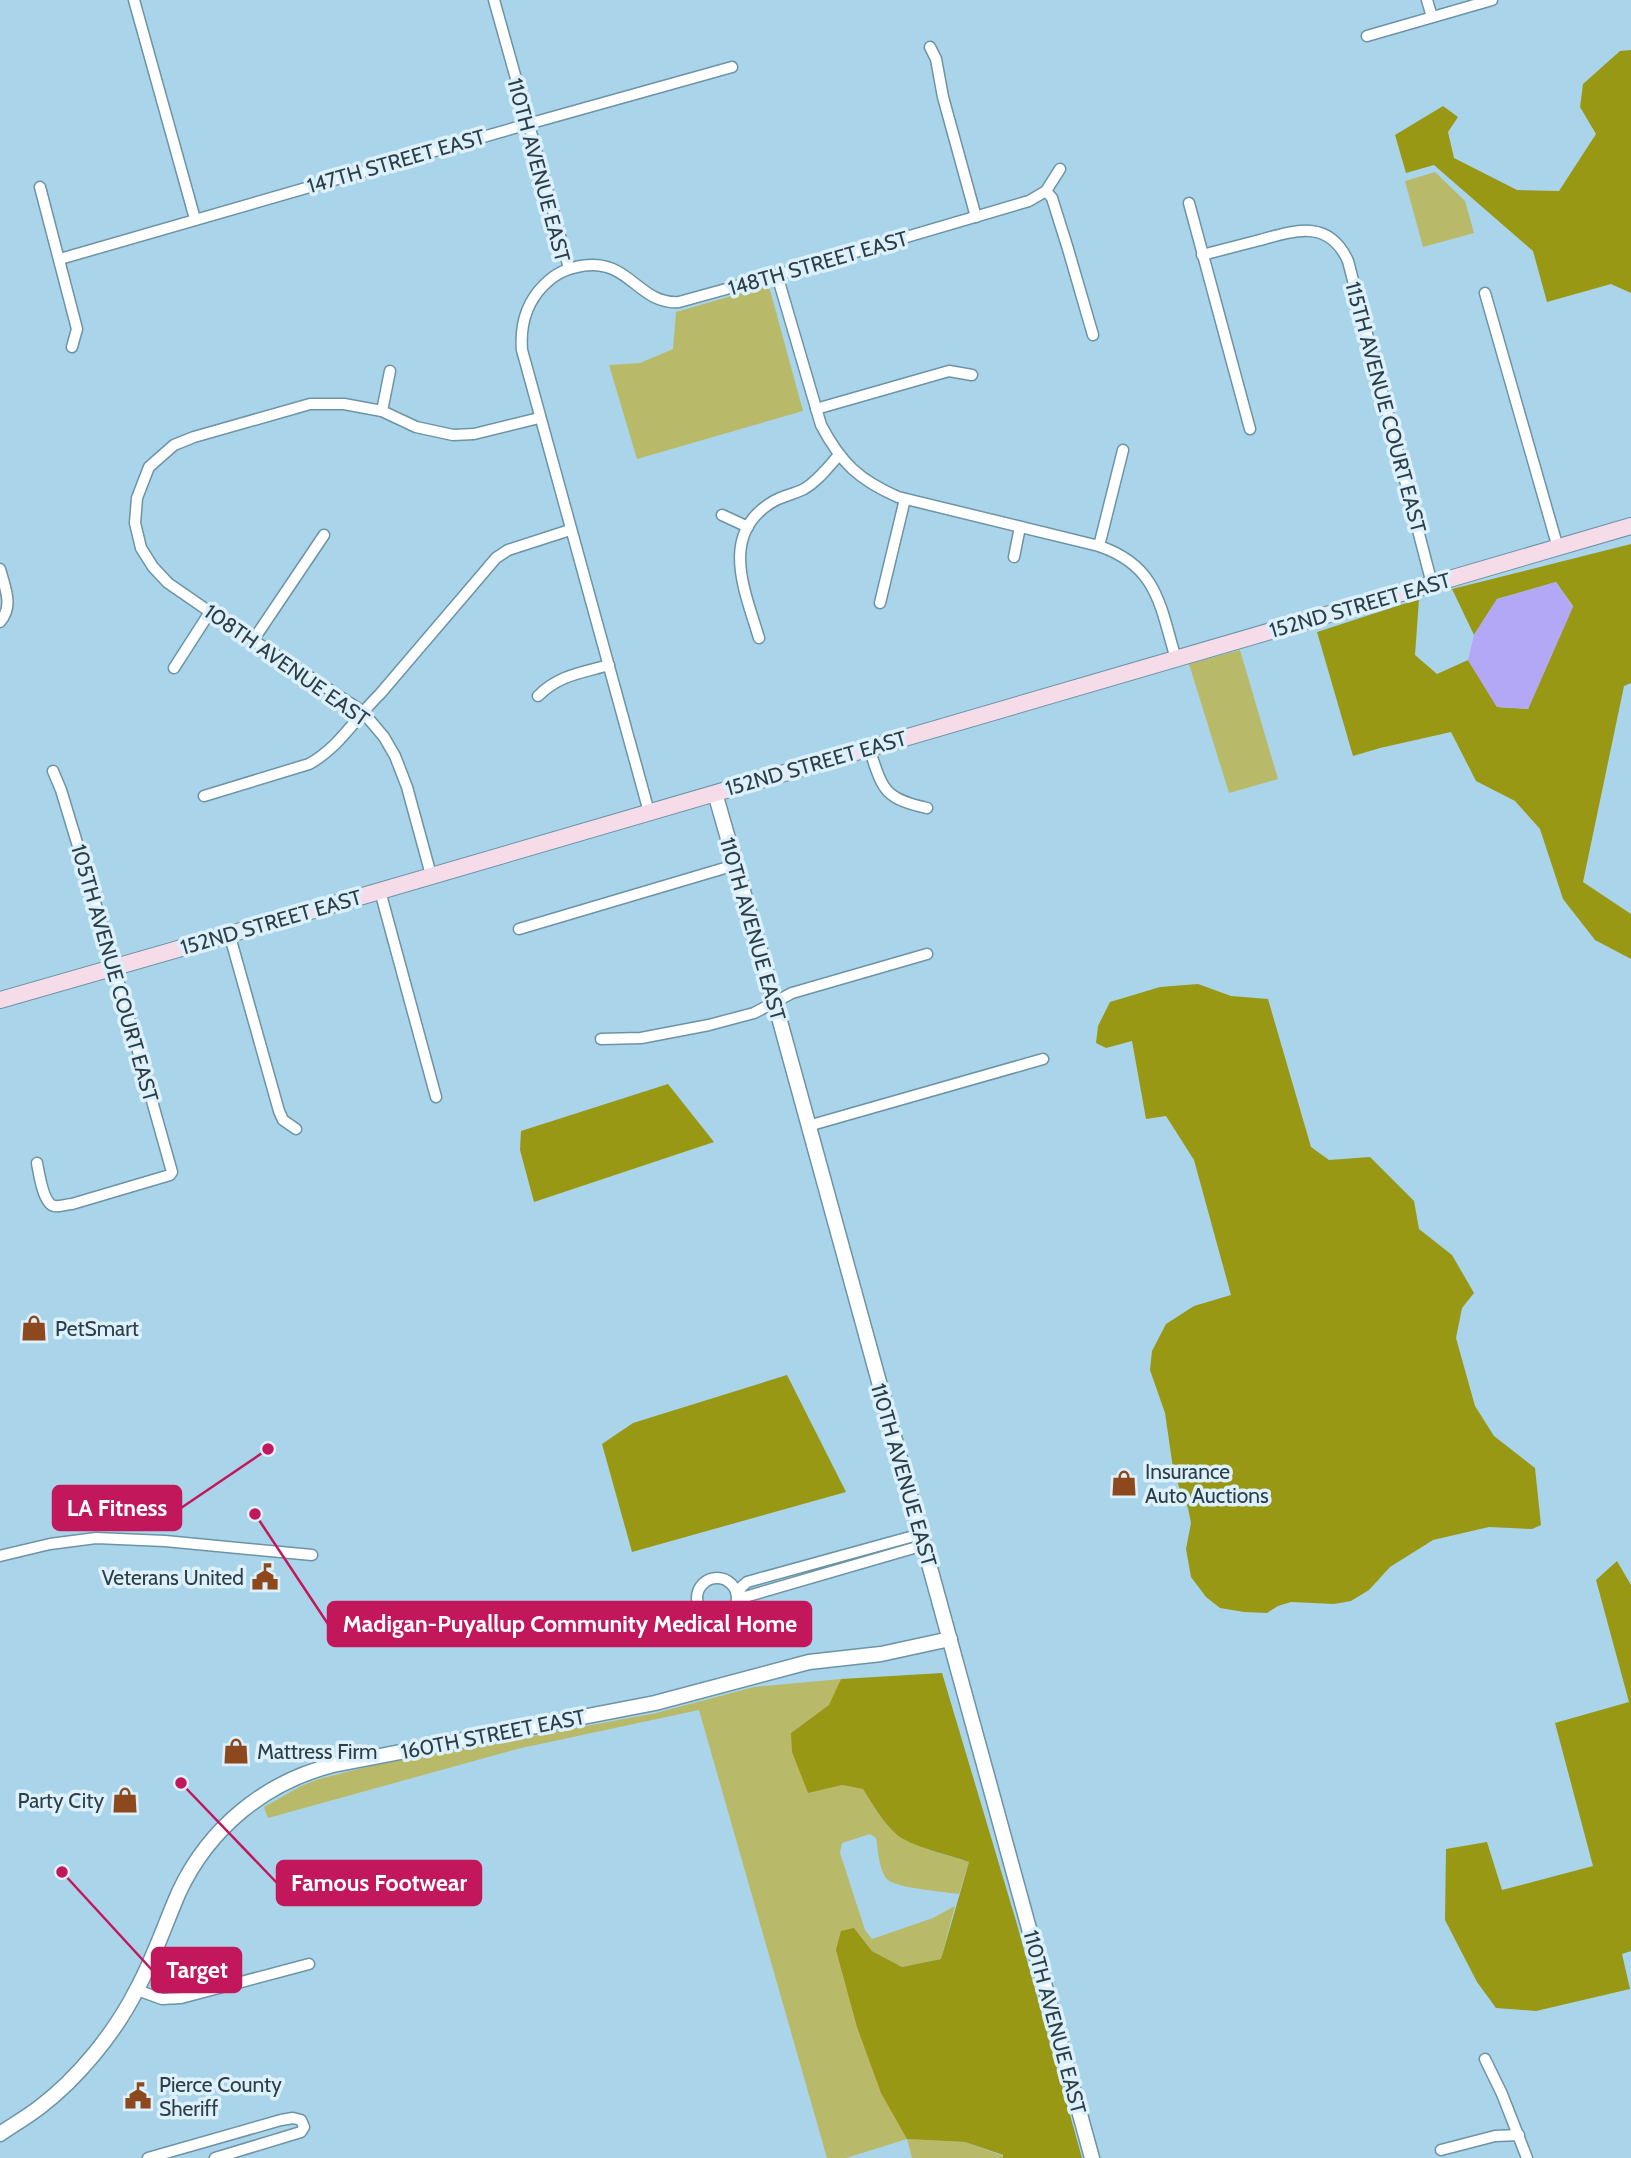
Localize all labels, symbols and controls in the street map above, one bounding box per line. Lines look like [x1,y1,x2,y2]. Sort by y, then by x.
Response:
street label: 110TH AVENUE EAST [502,75,576,265]
street label: 147TH STREET EAST [304,124,488,198]
street label: 148TH STREET EAST [725,225,911,301]
street label: 115TH AVENUE COURT EAST [1340,279,1432,535]
street label: 152ND STREET EAST [1267,567,1453,643]
street label: 108TH AVENUE EAST [200,599,374,731]
street label: 152ND STREET EAST [723,725,909,801]
street label: 110TH AVENUE EAST [715,835,791,1023]
street label: 105TH AVENUE COURT EAST [66,841,164,1105]
street label: 152ND STREET EAST [178,884,364,960]
shop icon: PetSmart [19,1313,49,1343]
place label: PetSmart [55,1316,139,1341]
street label: 110TH AVENUE EAST [866,1381,942,1569]
place label: Insurance Auto Auctions [1145,1459,1269,1508]
shop icon: Insurance Auto Auctions [1109,1468,1139,1498]
callout: LA Fitness [53,1486,181,1530]
text: LA Fitness [67,1494,167,1522]
public building icon: Veterans United [250,1562,280,1592]
place label: Veterans United [102,1565,244,1590]
callout: Madigan-Puyallup Community Medical Home [328,1602,811,1646]
text: Madigan-Puyallup Community Medical Home [343,1610,797,1638]
street label: 160TH STREET EAST [399,1704,587,1764]
shop icon: Mattress Firm [221,1736,251,1766]
place label: Mattress Firm [257,1739,378,1764]
shop icon: Party City [110,1785,140,1815]
place label: Party City [17,1788,104,1813]
callout: Famous Footwear [277,1861,481,1905]
text: Famous Footwear [291,1869,467,1897]
street label: 110TH AVENUE EAST [1018,1927,1092,2117]
callout: Target [152,1948,241,1992]
text: Target [166,1956,228,1984]
place label: Pierce County Sheriff [159,2072,282,2121]
public building icon: Pierce County Sheriff [123,2081,153,2111]

